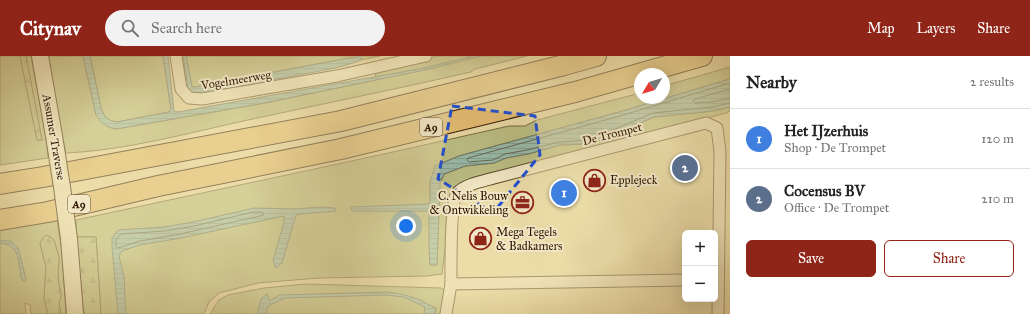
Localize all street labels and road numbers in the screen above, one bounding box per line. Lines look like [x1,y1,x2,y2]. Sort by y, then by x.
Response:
street label: Vogelmeerweg [199,68,272,94]
street label: Assumer Traverse [39,92,68,181]
road number: A9 [420,118,442,136]
street label: De Trompet [581,120,644,148]
road number: A9 [68,195,90,213]

